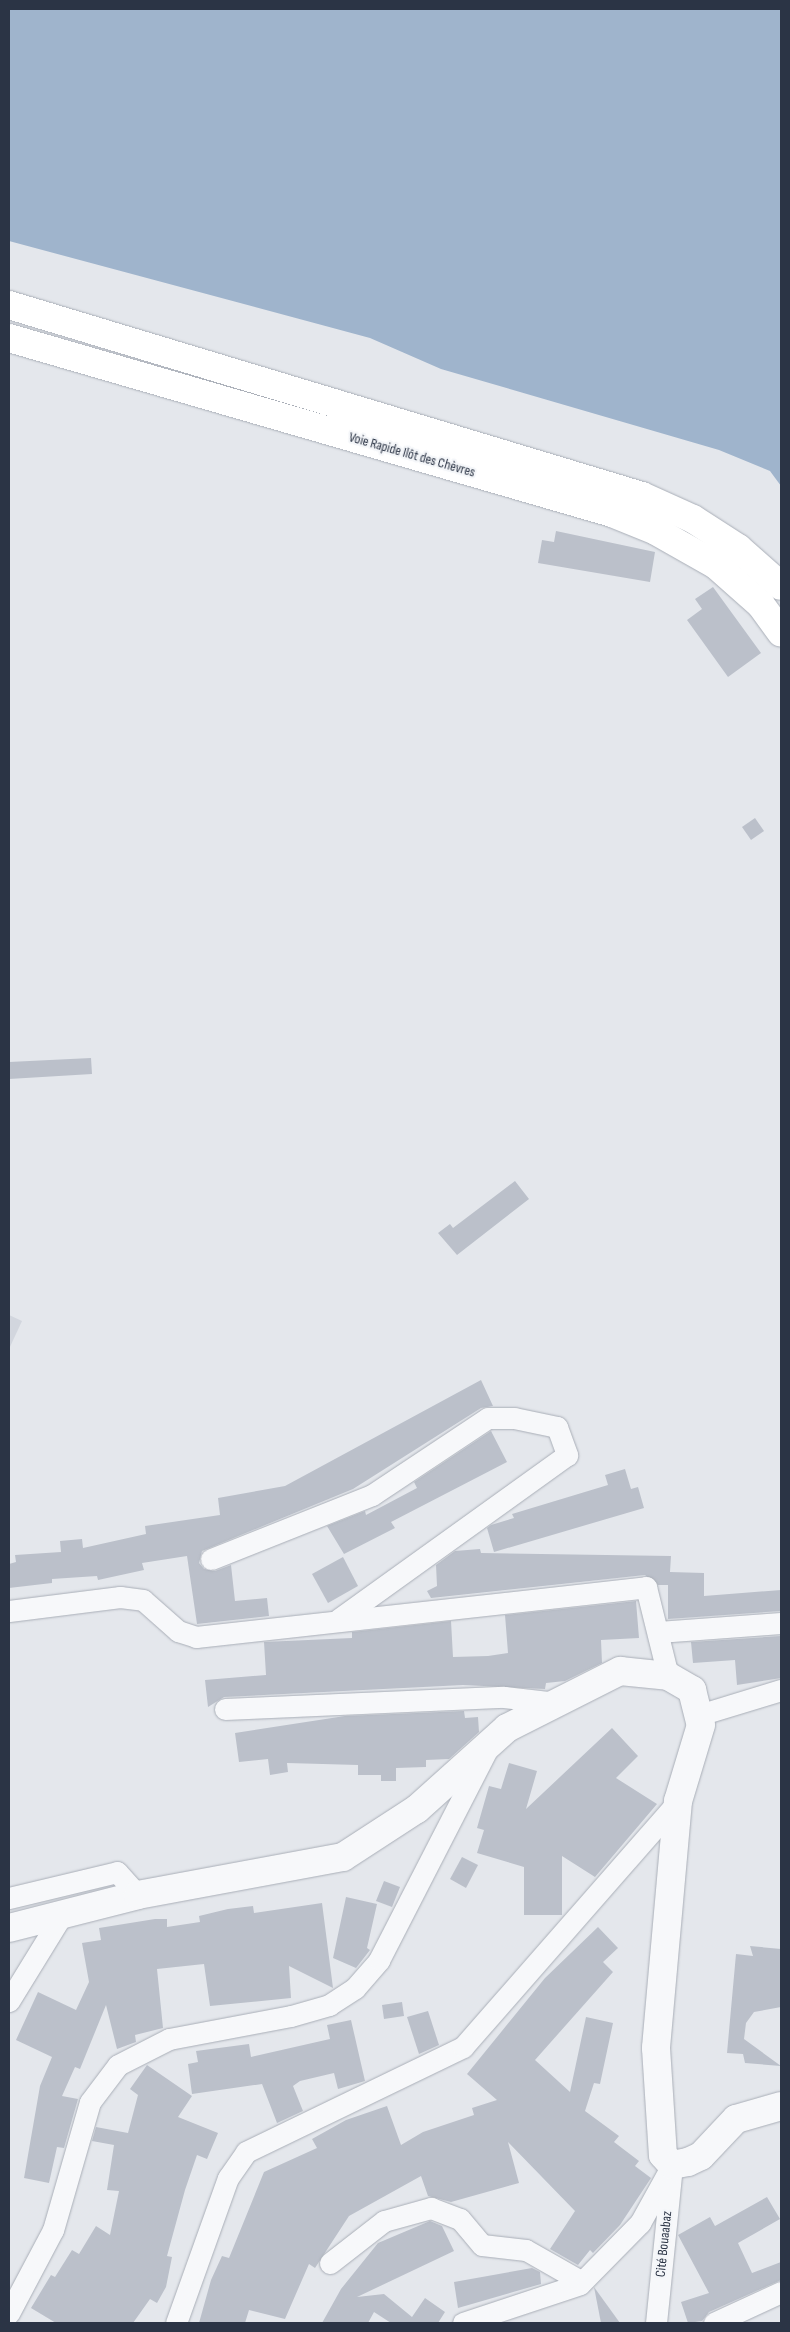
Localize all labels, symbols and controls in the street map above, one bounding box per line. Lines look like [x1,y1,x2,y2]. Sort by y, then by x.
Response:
street label: Voie Rapide Ilôt des Chèvres [347,429,477,481]
street label: Cité Bouaabaz [652,2210,676,2278]

